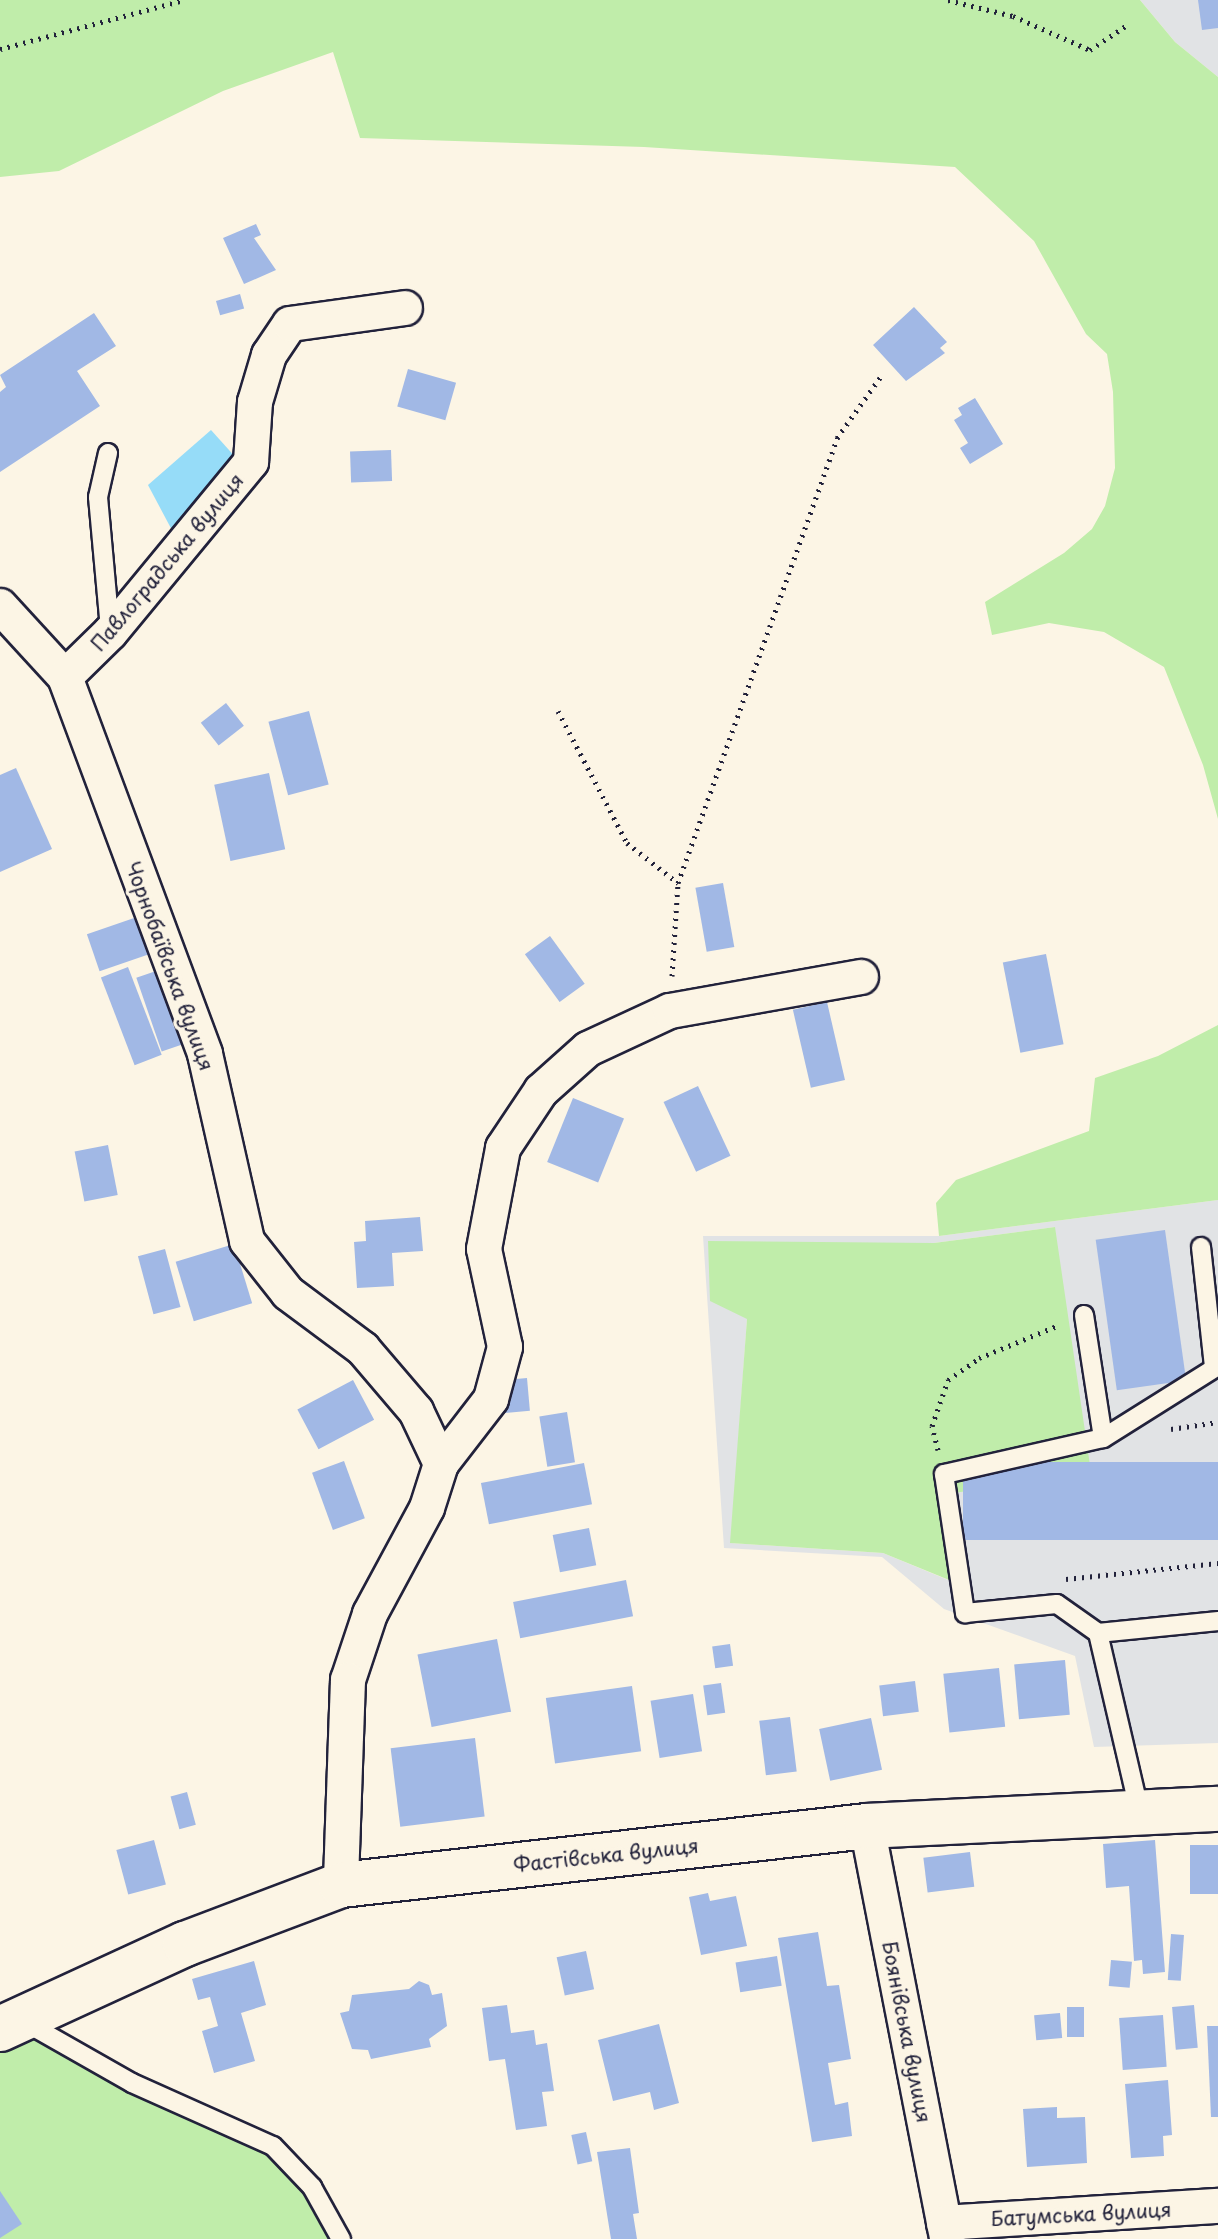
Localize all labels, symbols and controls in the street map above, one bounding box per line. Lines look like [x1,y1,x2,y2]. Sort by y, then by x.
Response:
street label: Павлоградська вулиця [85,468,249,656]
street label: Чорнобаївська вулиця [121,858,219,1074]
street label: Фастівська вулиця [512,1833,700,1877]
street label: Боянівська вулиця [878,1939,936,2125]
street label: Батумська вулиця [989,2197,1173,2231]

